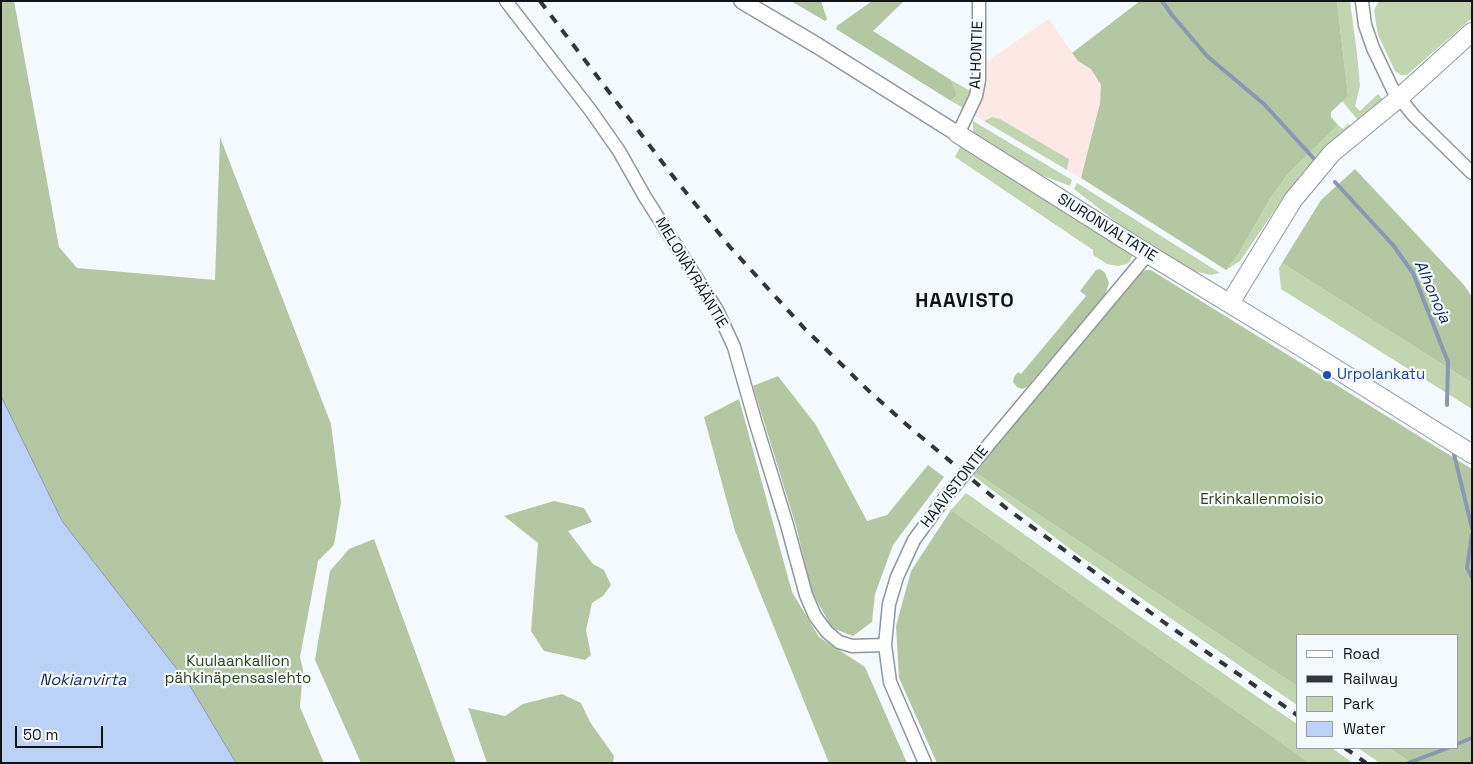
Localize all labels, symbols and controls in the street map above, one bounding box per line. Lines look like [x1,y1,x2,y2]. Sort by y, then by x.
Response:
street label: ALHONTIE [967,21,987,89]
street label: SIURONVALTATIE [1054,190,1160,266]
street label: MELONÄYRÄÄNTIE [651,214,731,332]
water label: Alhonoja [1410,258,1454,326]
district label: HAAVISTO [914,290,1016,314]
place label: Urpolankatu [1337,366,1425,384]
marker: Urpolankatu [1321,369,1333,381]
street label: HAAVISTONTIE [917,442,993,532]
park label: Erkinkallenmoisio [1200,491,1324,509]
legend [1296,634,1458,749]
text: Road [1343,644,1380,663]
park label: Kuulaankallion pähkinäpensaslehto [165,653,311,688]
text: Railway [1343,669,1398,688]
water label: Nokianvirta [40,671,126,691]
text: Park [1343,694,1374,713]
scale bar [18,716,105,748]
text: Water [1343,719,1385,738]
text: 50 m [23,725,58,744]

